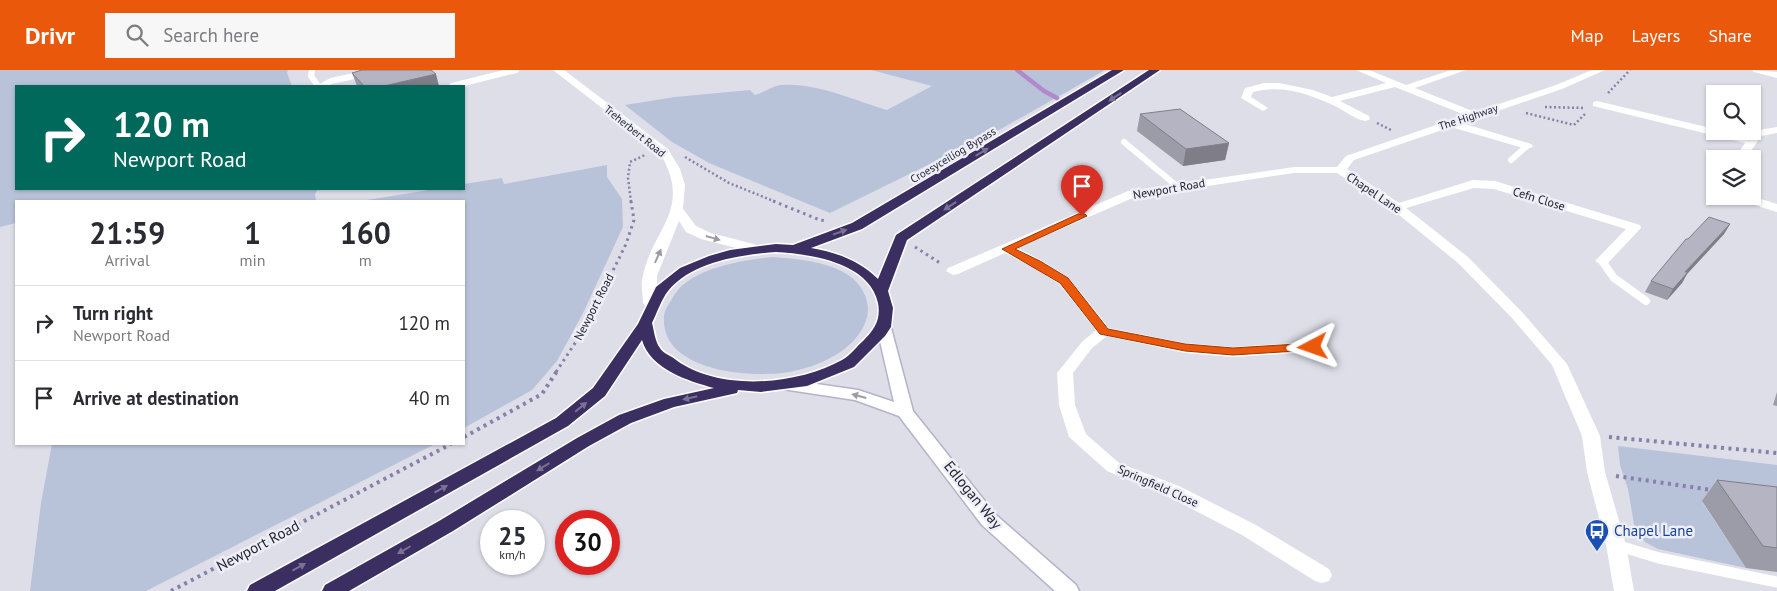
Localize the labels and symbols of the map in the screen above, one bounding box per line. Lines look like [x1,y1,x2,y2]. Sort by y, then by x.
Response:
one-way arrow [1108,92,1121,102]
street label: The Highway [1437,101,1500,133]
street label: Treherbert Road [601,102,669,160]
street label: Croesyceiliog Bypass [908,124,999,186]
one-way arrow [975,148,988,157]
pin [1061,165,1103,216]
street label: Chapel Lane [1344,169,1405,216]
street label: Newport Road [1132,175,1206,202]
street label: Cefn Close [1511,183,1567,214]
one-way arrow [943,201,957,211]
one-way arrow [833,228,848,235]
one-way arrow [705,234,720,242]
one-way arrow [655,249,663,263]
street label: Newport Road [570,271,617,343]
position arrow [1286,320,1338,372]
one-way arrow [852,392,867,400]
one-way arrow [682,395,697,403]
one-way arrow [574,401,587,412]
street label: Edlogan Way [940,457,1007,533]
street label: Springfield Close [1115,461,1201,510]
one-way arrow [537,462,550,471]
one-way arrow [435,484,448,493]
speed limit sign: 30 [555,510,620,575]
street label: Newport Road [213,516,302,575]
bus stop icon: Chapel Lane [1584,518,1610,552]
place label: Chapel Lane [1614,521,1693,540]
one-way arrow [396,546,411,554]
one-way arrow [293,563,306,572]

